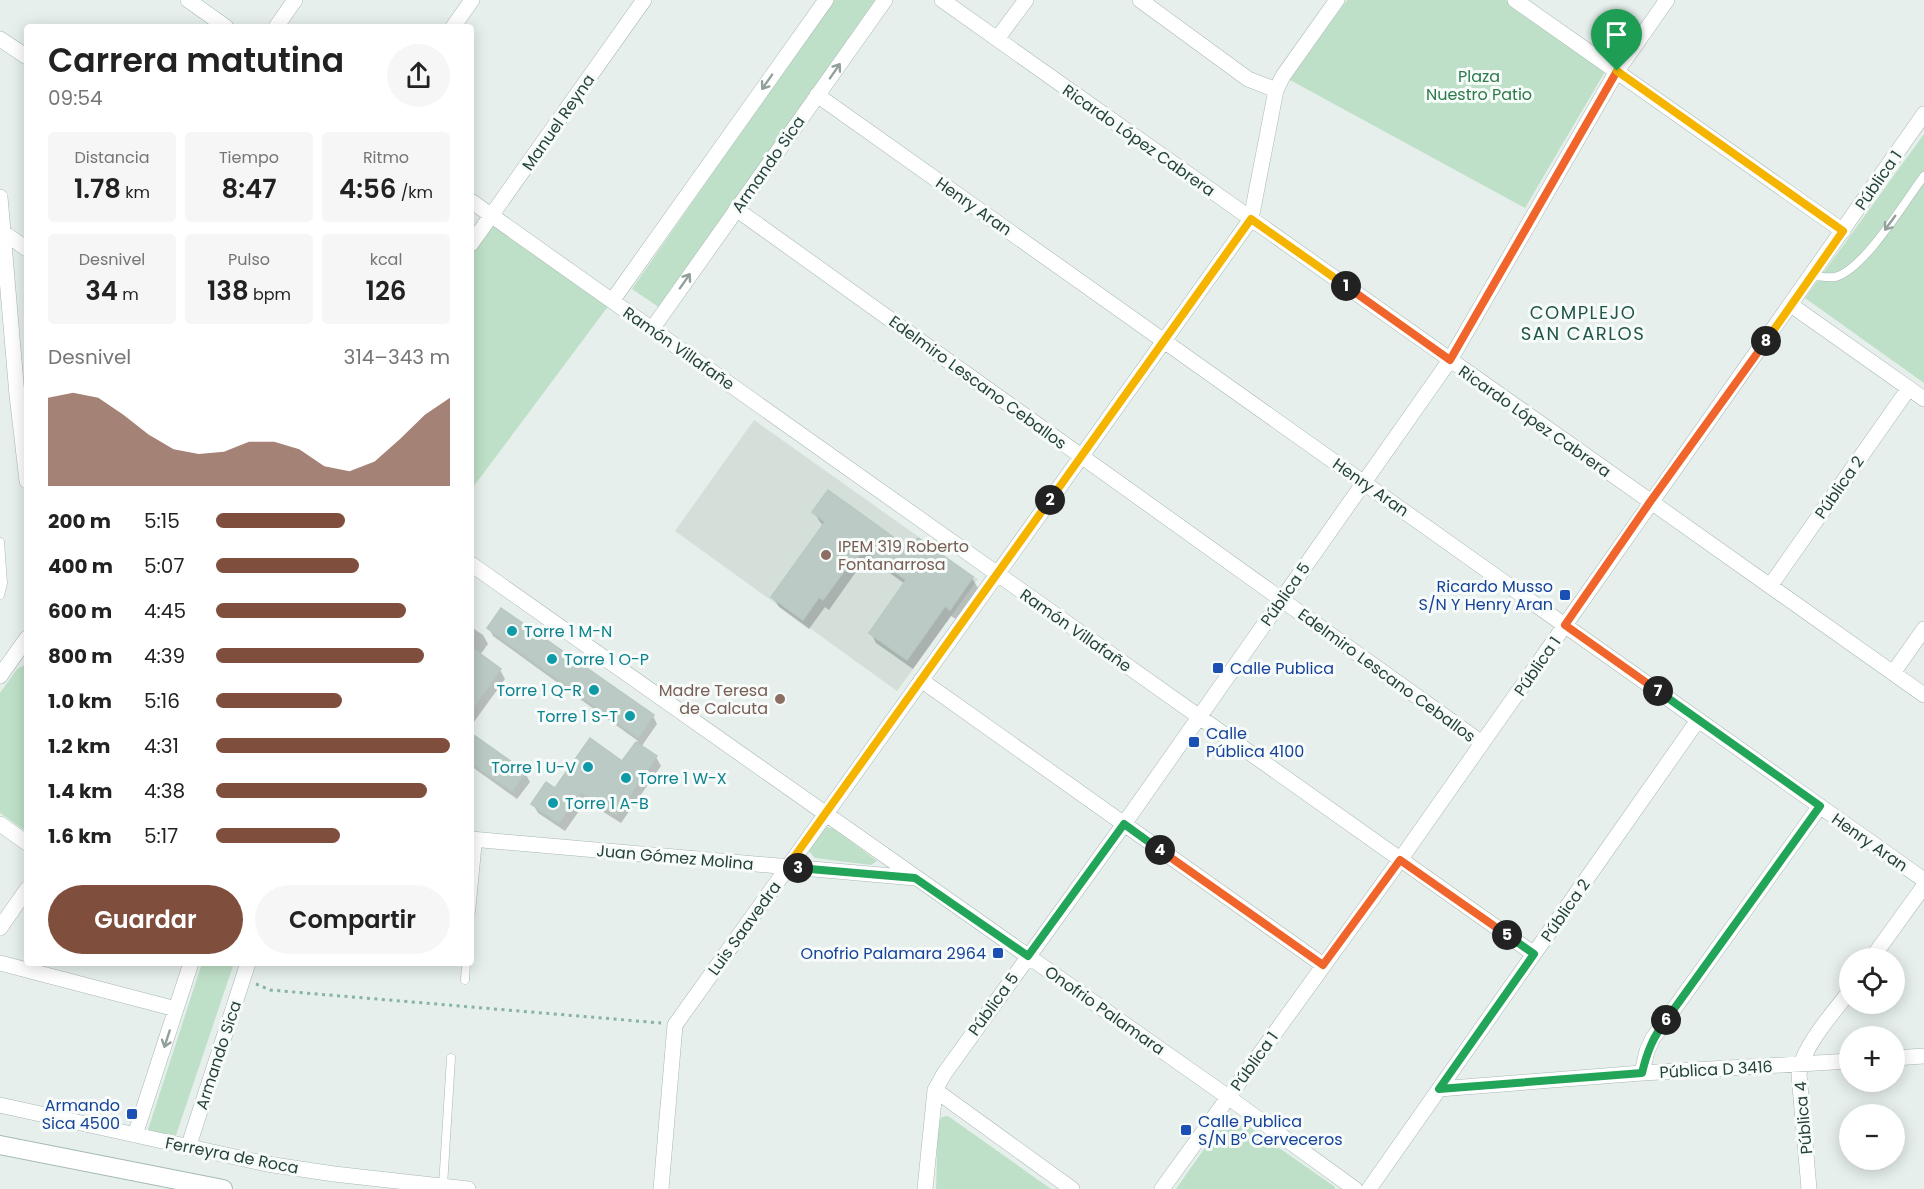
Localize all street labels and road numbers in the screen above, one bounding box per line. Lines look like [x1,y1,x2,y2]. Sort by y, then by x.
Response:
street label: Manuel Reyna [517,69,600,175]
street label: Ricardo López Cabrera [1058,79,1220,202]
street label: Armando Sica [726,111,810,217]
street label: Pública 1 [1849,146,1907,215]
street label: Henry Aran [931,172,1016,241]
street label: Ramón Villafañe [618,301,739,396]
street label: Edelmiro Lescano Ceballos [884,310,1071,455]
street label: Ricardo López Cabrera [1454,360,1616,483]
street label: Pública 2 [1809,451,1870,523]
street label: Henry Aran [1328,453,1413,522]
street label: Pública 5 [1255,558,1316,631]
street label: Ramón Villafañe [1015,583,1136,678]
street label: Edelmiro Lescano Ceballos [1293,603,1480,748]
street label: Pública 1 [1508,632,1566,701]
street label: Henry Aran [1827,808,1912,877]
street label: Juan Gómez Molina [595,839,754,876]
street label: Pública 2 [1535,874,1596,946]
street label: Luis Saavedra [702,877,786,980]
street label: Onofrio Palamara [1040,960,1169,1060]
street label: Pública 5 [963,968,1024,1041]
street label: Armando Sica [190,998,247,1113]
street label: Pública 1 [1225,1027,1284,1096]
street label: Pública D 3416 [1659,1055,1773,1084]
street label: Pública 4 [1789,1081,1818,1155]
street label: Ferreyra de Roca [163,1131,301,1180]

